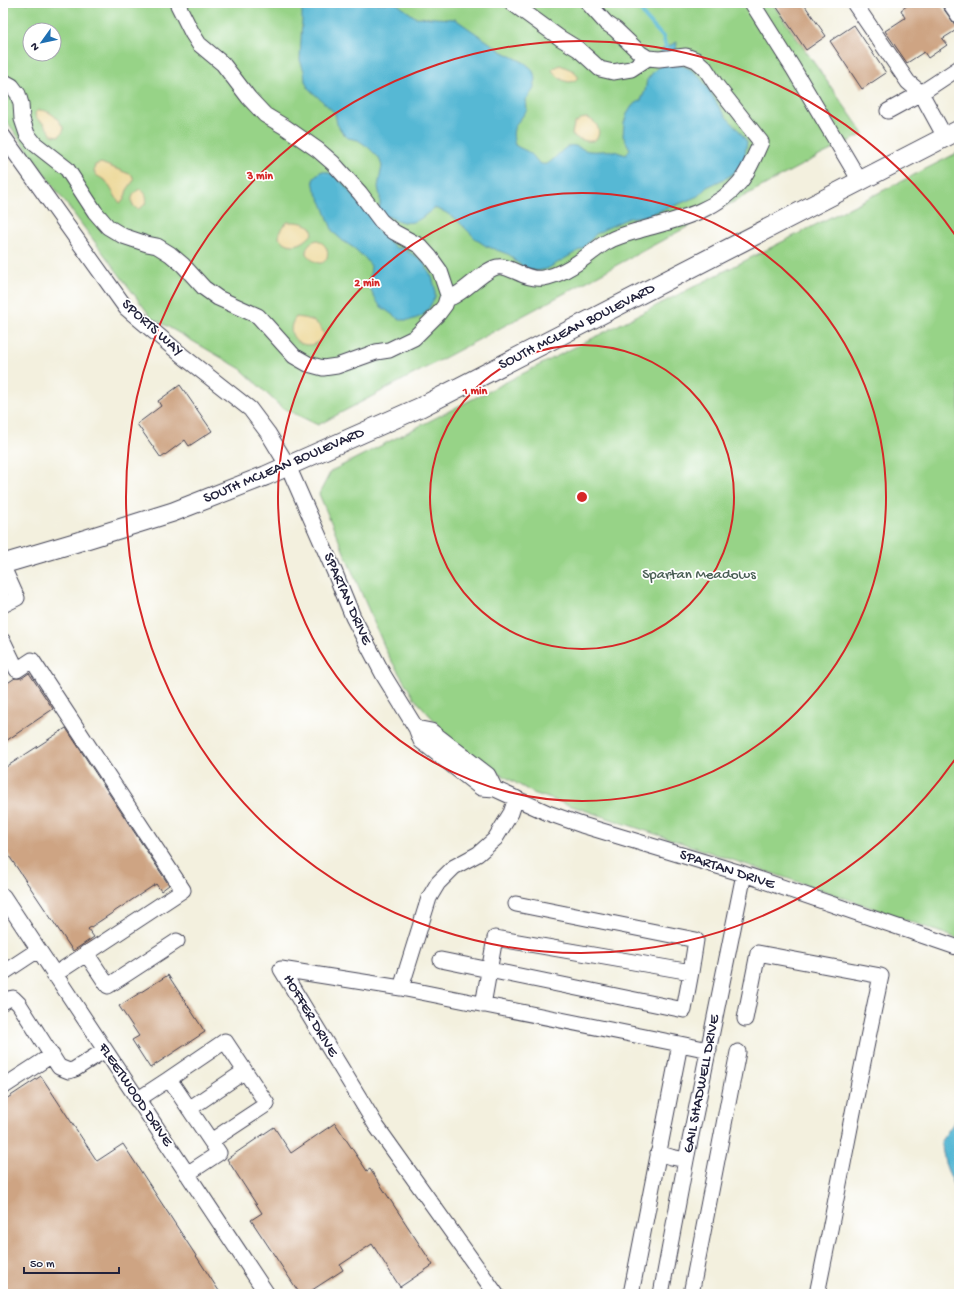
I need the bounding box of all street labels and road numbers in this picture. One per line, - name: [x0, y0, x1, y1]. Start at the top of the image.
- street label: SOUTH MCLEAN BOULEVARD: [496, 280, 658, 374]
- street label: SPORTS WAY: [117, 296, 187, 360]
- street label: SOUTH MCLEAN BOULEVARD: [201, 424, 367, 508]
- street label: SPARTAN DRIVE: [319, 550, 376, 648]
- street label: SPARTAN DRIVE: [677, 846, 777, 894]
- street label: HOFFER DRIVE: [278, 972, 342, 1061]
- street label: GAIL SHADWELL DRIVE: [680, 1013, 724, 1155]
- street label: FLEETWOOD DRIVE: [93, 1039, 177, 1151]

